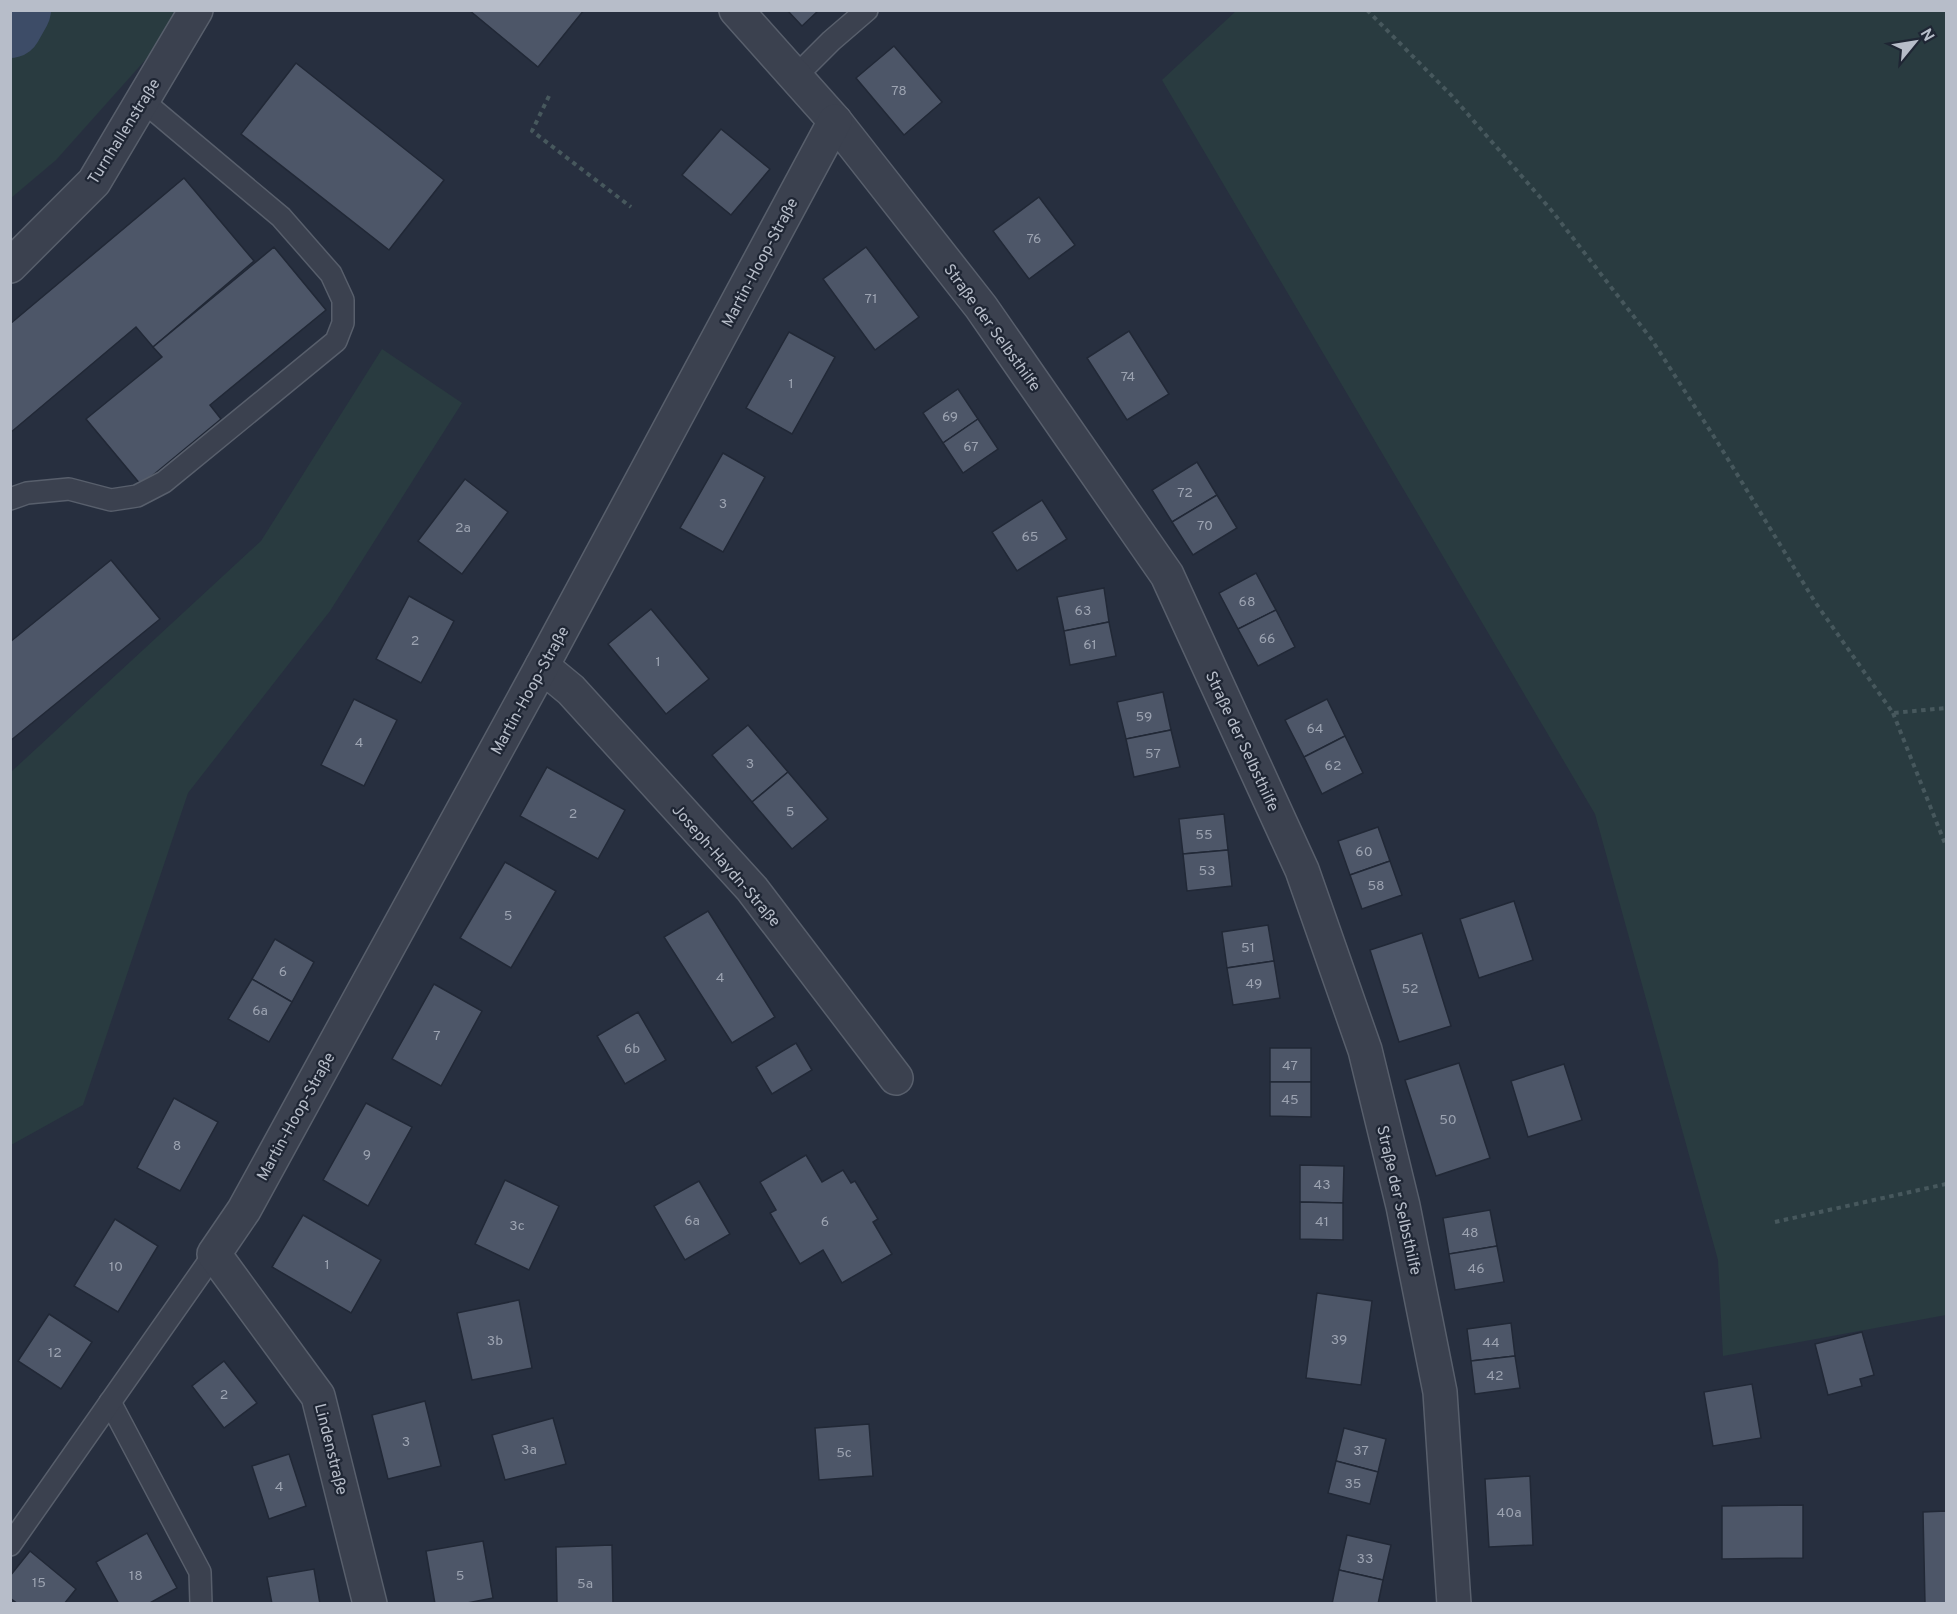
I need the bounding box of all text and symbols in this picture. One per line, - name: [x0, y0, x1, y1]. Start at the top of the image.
- north arrow: [1885, 12, 1945, 72]
- text: N: [1915, 26, 1938, 45]
- street label: Turnhallenstraße: [84, 75, 165, 189]
- house number: 78: [891, 83, 907, 100]
- street label: Martin-Hoop-Straße: [718, 195, 803, 331]
- house number: 76: [1027, 231, 1041, 248]
- street label: Straße der Selbsthilfe: [938, 260, 1044, 396]
- house number: 71: [865, 291, 877, 308]
- house number: 74: [1121, 369, 1135, 386]
- house number: 1: [788, 376, 794, 393]
- house number: 69: [942, 409, 958, 426]
- house number: 67: [963, 439, 979, 456]
- house number: 72: [1177, 485, 1193, 502]
- house number: 3: [719, 496, 727, 513]
- house number: 70: [1197, 518, 1213, 535]
- house number: 2a: [455, 520, 471, 537]
- house number: 65: [1021, 529, 1039, 546]
- house number: 68: [1239, 594, 1255, 611]
- house number: 63: [1075, 603, 1091, 620]
- street label: Martin-Hoop-Straße: [487, 623, 574, 759]
- house number: 66: [1259, 631, 1275, 648]
- house number: 2: [411, 633, 419, 650]
- house number: 61: [1083, 637, 1097, 654]
- house number: 1: [655, 654, 661, 671]
- street label: Straße der Selbsthilfe: [1200, 668, 1283, 815]
- house number: 59: [1136, 709, 1152, 726]
- house number: 64: [1306, 721, 1324, 738]
- house number: 4: [355, 735, 363, 752]
- house number: 57: [1145, 746, 1161, 763]
- house number: 3: [746, 756, 754, 773]
- house number: 62: [1325, 758, 1341, 775]
- street label: Joseph-Haydn-Straße: [667, 801, 784, 932]
- house number: 5: [786, 804, 794, 821]
- house number: 2: [569, 806, 577, 823]
- house number: 55: [1195, 827, 1213, 844]
- house number: 60: [1355, 844, 1373, 861]
- house number: 53: [1198, 863, 1216, 880]
- house number: 58: [1367, 878, 1385, 895]
- house number: 5: [504, 908, 512, 925]
- house number: 51: [1241, 940, 1255, 957]
- house number: 6: [279, 964, 287, 981]
- house number: 4: [716, 970, 724, 987]
- house number: 49: [1246, 976, 1262, 993]
- house number: 52: [1401, 981, 1419, 998]
- house number: 6a: [252, 1003, 268, 1020]
- house number: 7: [433, 1028, 441, 1045]
- house number: 6b: [624, 1041, 640, 1058]
- street label: Martin-Hoop-Straße: [253, 1049, 340, 1185]
- house number: 47: [1282, 1058, 1298, 1075]
- house number: 45: [1281, 1092, 1299, 1109]
- house number: 50: [1439, 1112, 1457, 1129]
- street label: Straße der Selbsthilfe: [1371, 1124, 1425, 1277]
- house number: 8: [173, 1138, 181, 1155]
- house number: 9: [363, 1147, 371, 1164]
- house number: 43: [1313, 1177, 1331, 1194]
- house number: 6a: [684, 1213, 700, 1230]
- house number: 6: [821, 1214, 829, 1231]
- house number: 41: [1315, 1214, 1329, 1231]
- house number: 3c: [509, 1218, 525, 1235]
- house number: 48: [1461, 1225, 1479, 1242]
- house number: 1: [324, 1257, 330, 1274]
- house number: 10: [109, 1259, 123, 1276]
- house number: 46: [1467, 1261, 1485, 1278]
- house number: 39: [1331, 1332, 1347, 1349]
- house number: 3b: [487, 1333, 503, 1350]
- house number: 44: [1482, 1335, 1500, 1352]
- house number: 12: [48, 1345, 62, 1362]
- house number: 42: [1486, 1368, 1504, 1385]
- house number: 2: [220, 1387, 228, 1404]
- street label: Lindenstraße: [309, 1402, 351, 1497]
- house number: 3: [402, 1434, 410, 1451]
- house number: 3a: [521, 1442, 537, 1459]
- house number: 37: [1353, 1443, 1369, 1460]
- house number: 5c: [836, 1445, 852, 1462]
- house number: 35: [1344, 1476, 1362, 1493]
- house number: 4: [275, 1479, 283, 1496]
- house number: 40a: [1496, 1505, 1522, 1522]
- house number: 33: [1357, 1551, 1373, 1568]
- house number: 18: [129, 1568, 143, 1585]
- house number: 5: [456, 1568, 464, 1585]
- house number: 15: [32, 1575, 46, 1592]
- house number: 5a: [577, 1576, 593, 1593]

